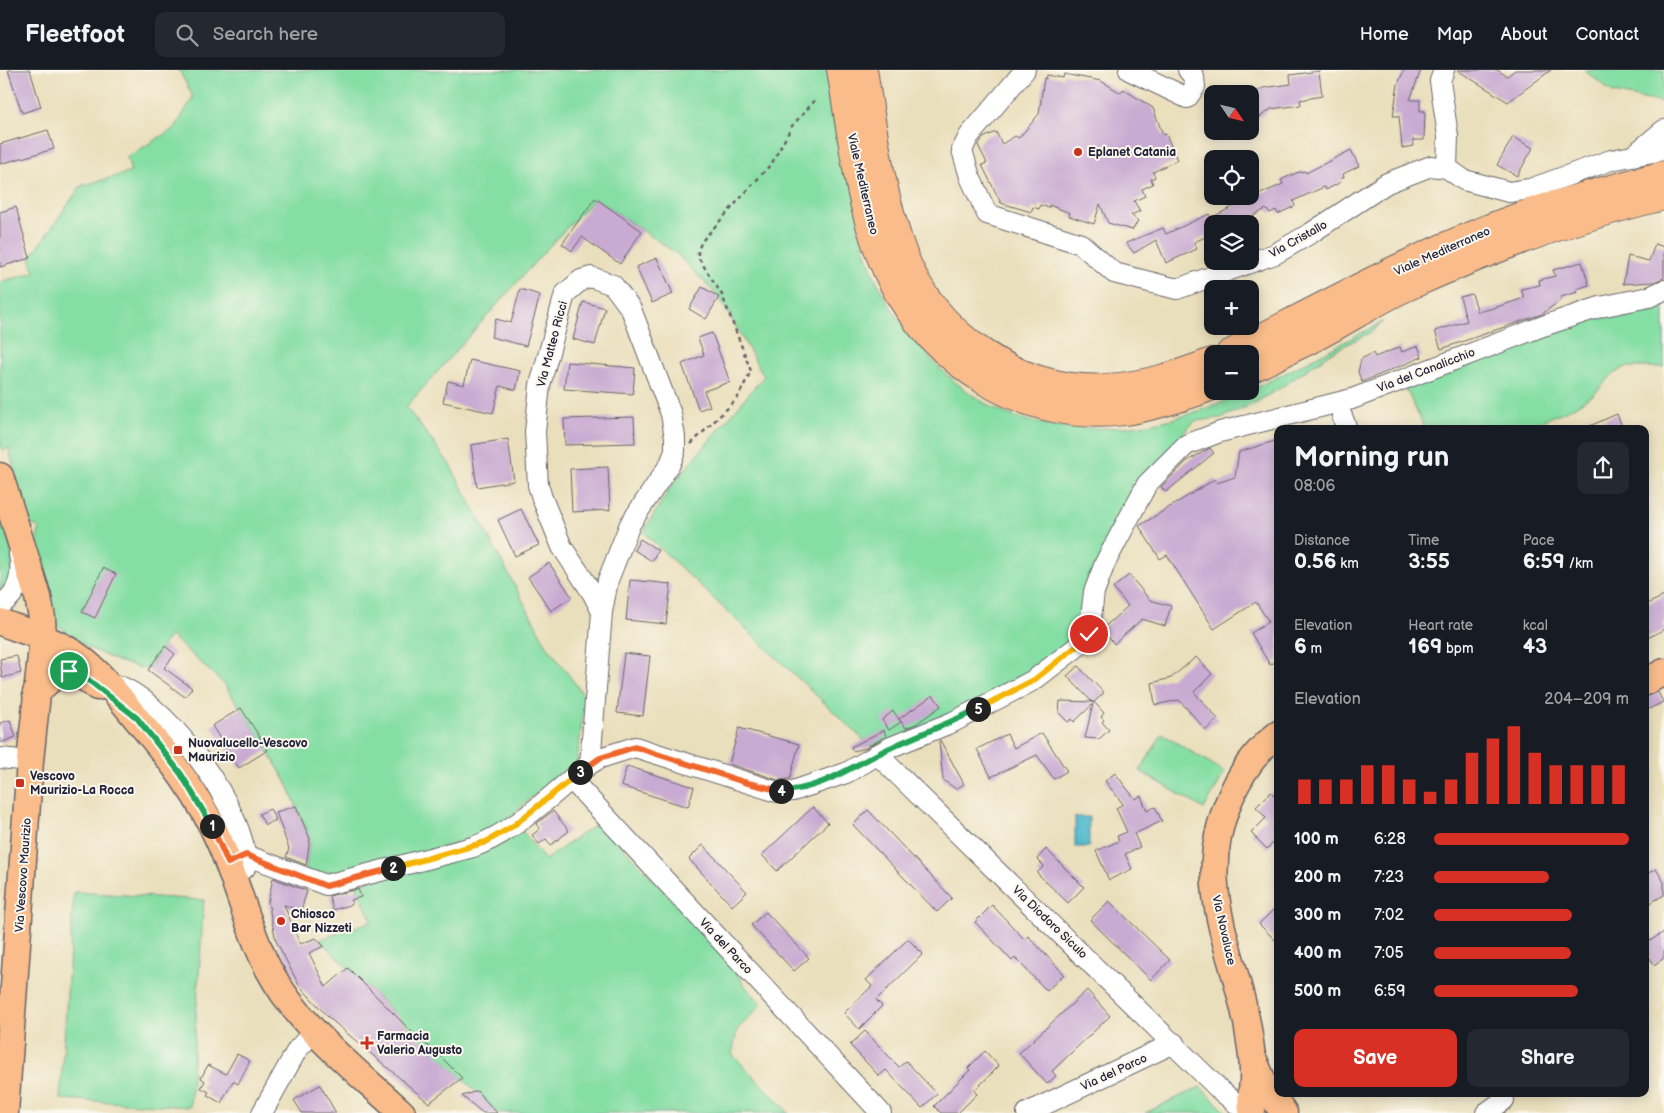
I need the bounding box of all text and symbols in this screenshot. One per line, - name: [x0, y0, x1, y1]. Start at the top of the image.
- search box: [155, 12, 505, 57]
- text: Fleetfoot: [25, 20, 125, 49]
- icon: search: [173, 21, 201, 49]
- text: Search here: [213, 23, 318, 46]
- text: Home: [1360, 24, 1409, 45]
- text: Map: [1437, 24, 1473, 45]
- text: About: [1501, 24, 1548, 45]
- text: Contact: [1576, 24, 1639, 45]
- north arrow: [1204, 85, 1259, 140]
- map controls: [1204, 85, 1259, 400]
- street label: Viale Mediterraneo: [844, 132, 881, 236]
- place label: Eplanet Catania: [1088, 145, 1176, 160]
- marker: Eplanet Catania: [1072, 146, 1084, 158]
- button: locate: [1204, 150, 1259, 205]
- button: layers: [1204, 215, 1259, 270]
- street label: Via Cristallo: [1267, 217, 1330, 262]
- street label: Viale Mediterraneo: [1392, 223, 1493, 279]
- button: +: [1204, 280, 1259, 335]
- street label: Via Matteo Ricci: [534, 299, 571, 389]
- button: −: [1204, 345, 1259, 400]
- street label: Via del Canalicchio: [1375, 345, 1477, 396]
- text: Morning run: [1294, 441, 1449, 474]
- button: share: [1577, 442, 1629, 494]
- text: 08:06: [1294, 477, 1335, 496]
- text: Distance: [1294, 532, 1350, 549]
- text: Time: [1408, 532, 1439, 549]
- text: Pace: [1523, 532, 1555, 549]
- text: 0.56: [1294, 549, 1337, 574]
- text: 3:55: [1408, 549, 1450, 574]
- text: 6:59: [1523, 549, 1565, 574]
- text: km: [1337, 555, 1359, 572]
- text: /km: [1565, 555, 1593, 572]
- pin: [1068, 613, 1110, 655]
- text: Elevation: [1294, 617, 1352, 634]
- text: Heart rate: [1408, 617, 1473, 634]
- text: kcal: [1523, 617, 1548, 634]
- icon: check: [1075, 620, 1103, 648]
- text: 6: [1294, 634, 1307, 659]
- text: 169: [1408, 634, 1442, 659]
- text: 43: [1523, 634, 1547, 659]
- text: m: [1307, 640, 1322, 657]
- text: bpm: [1442, 640, 1474, 657]
- pin: [48, 650, 90, 692]
- icon: arrive: [55, 657, 83, 685]
- text: Elevation: [1294, 690, 1361, 709]
- text: 204–209 m: [1544, 690, 1629, 709]
- pin: 5: [966, 696, 990, 722]
- text: 5: [974, 701, 983, 718]
- place label: Nuovalucello-Vescovo Maurizio: [188, 736, 308, 765]
- marker: Nuovalucello-Vescovo Maurizio: [172, 744, 184, 756]
- pin: 3: [568, 760, 592, 784]
- text: 3: [576, 764, 585, 781]
- place label: Vescovo Maurizio-La Rocca: [30, 769, 134, 798]
- marker: Vescovo Maurizio-La Rocca: [14, 777, 26, 789]
- pin: 4: [768, 778, 794, 804]
- text: 4: [777, 783, 786, 800]
- pin: 1: [200, 814, 224, 838]
- street label: Via Vescovo Maurizio: [12, 817, 35, 933]
- text: 1: [210, 818, 215, 835]
- text: 100 m: [1294, 830, 1339, 849]
- text: 6:28: [1374, 830, 1406, 849]
- pin: 2: [380, 856, 406, 880]
- text: 2: [389, 860, 398, 877]
- text: 200 m: [1294, 868, 1341, 887]
- text: 7:23: [1374, 868, 1404, 887]
- street label: Via Diodoro Siculo: [1009, 883, 1091, 962]
- street label: Via Novaluce: [1208, 894, 1239, 967]
- text: 300 m: [1294, 906, 1341, 925]
- text: 7:02: [1374, 906, 1404, 925]
- place label: Chiosco Bar Nizzeti: [291, 907, 352, 936]
- marker: Chiosco Bar Nizzeti: [275, 915, 287, 927]
- street label: Via del Parco: [696, 915, 756, 978]
- text: 400 m: [1294, 944, 1341, 963]
- text: 7:05: [1374, 944, 1404, 963]
- text: 500 m: [1294, 982, 1341, 1001]
- text: 6:59: [1374, 982, 1405, 1001]
- place label: Farmacia Valerio Augusto: [377, 1029, 462, 1058]
- button: Save: [1294, 1029, 1457, 1087]
- button: Share: [1467, 1029, 1629, 1087]
- marker: Farmacia Valerio Augusto: [361, 1037, 373, 1049]
- street label: Via del Parco: [1079, 1051, 1150, 1094]

